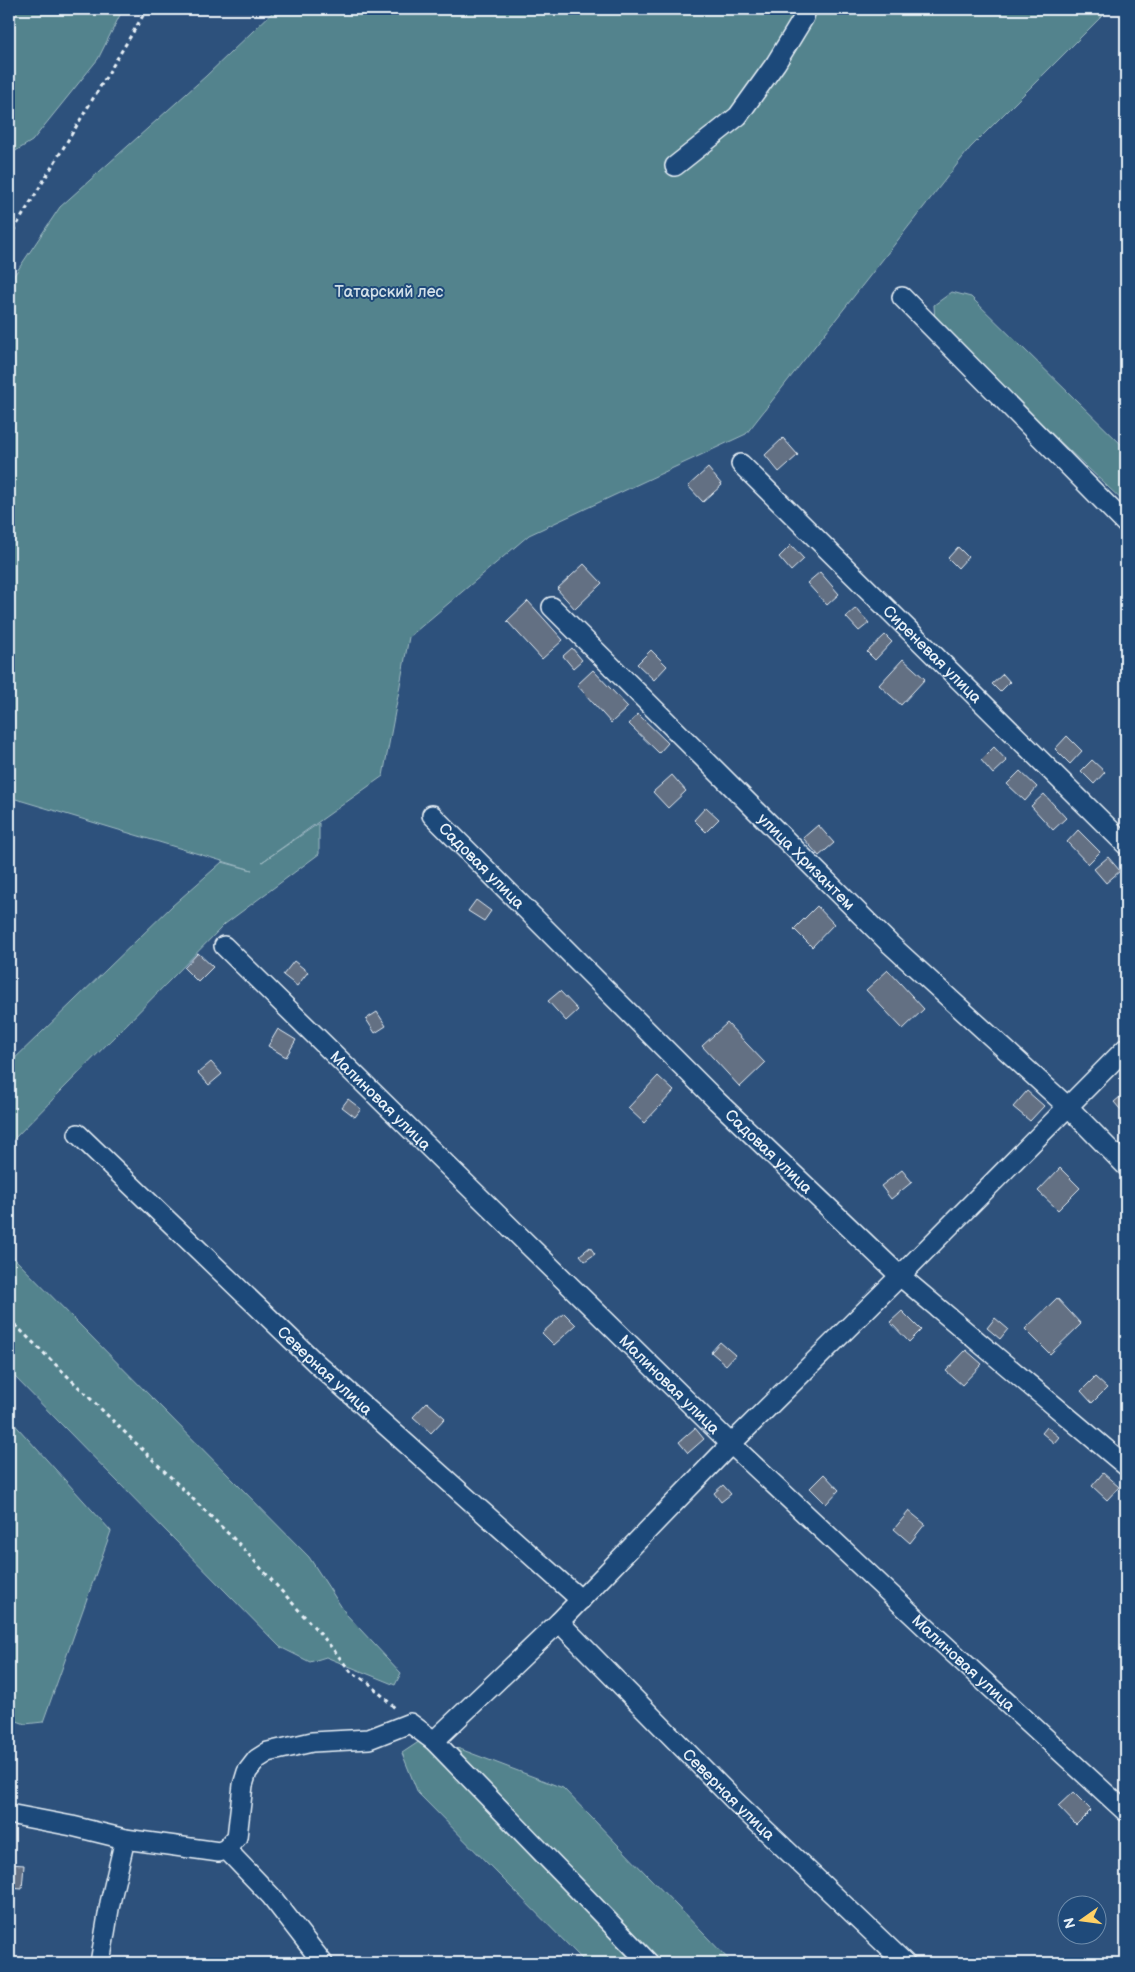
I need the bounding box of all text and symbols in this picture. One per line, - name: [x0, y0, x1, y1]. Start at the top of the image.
- park label: Татарский лес: [335, 283, 444, 302]
- street label: Сиреневая улица: [879, 602, 986, 708]
- street label: улица Хризантем: [753, 810, 858, 915]
- street label: Садовая улица: [434, 819, 528, 914]
- street label: Малиновая улица: [326, 1048, 435, 1155]
- street label: Садовая улица: [720, 1106, 816, 1199]
- street label: Северная улица: [273, 1323, 376, 1420]
- street label: Малиновая улица: [614, 1331, 724, 1439]
- street label: Малиновая улица: [907, 1611, 1019, 1716]
- street label: Северная улица: [678, 1745, 779, 1845]
- north arrow: [1058, 1894, 1108, 1944]
- text: N: [1060, 1916, 1079, 1930]

